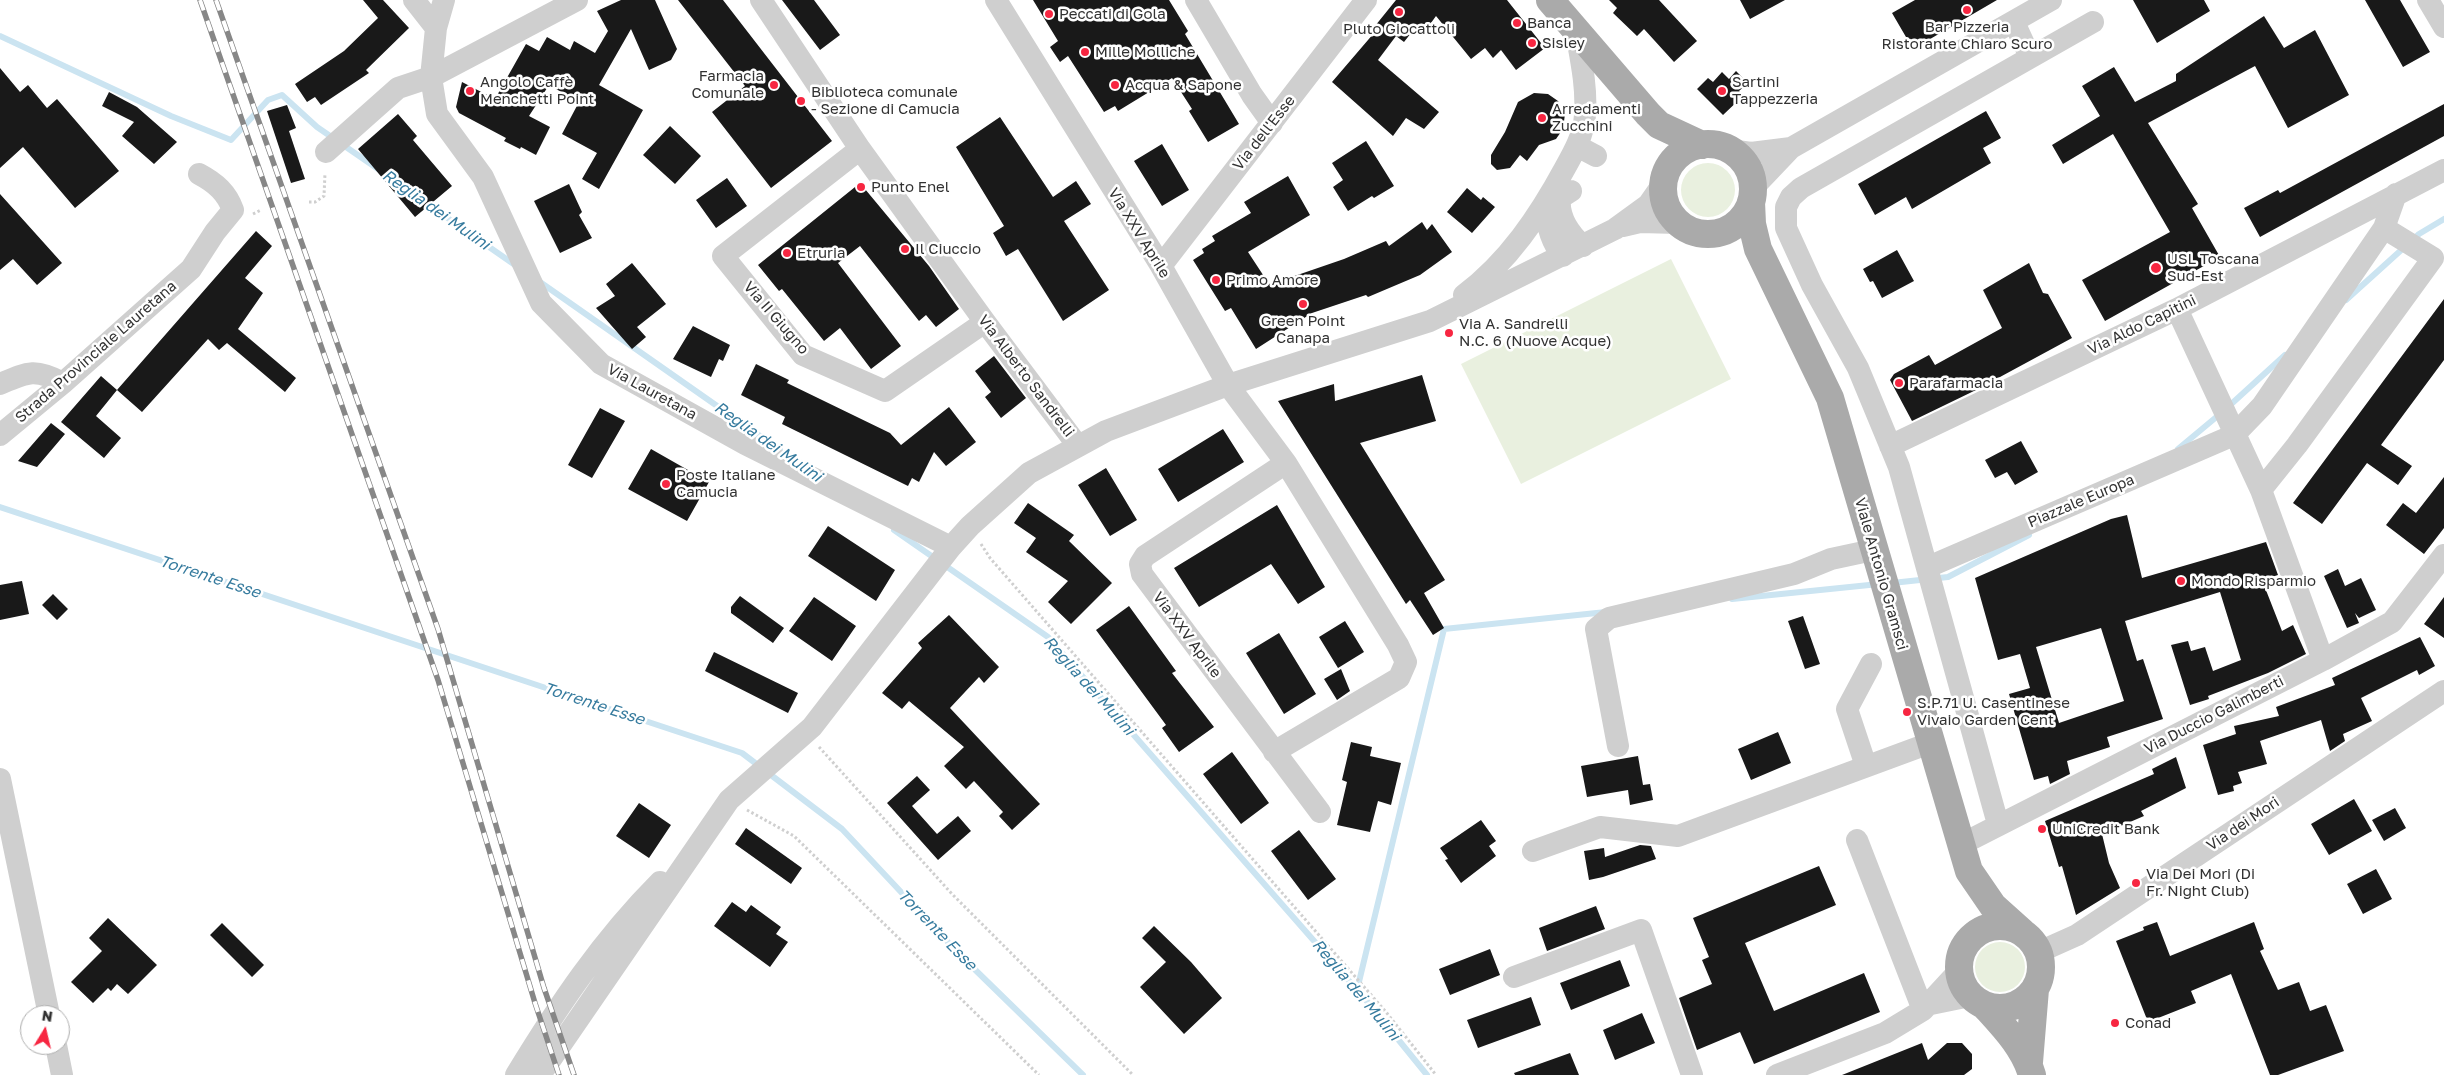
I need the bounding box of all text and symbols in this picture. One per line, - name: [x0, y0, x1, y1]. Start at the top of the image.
- marker: Bar Pizzeria Ristorante Chiaro Scuro: [1961, 4, 1973, 16]
- place label: Peccati di Gola: [1059, 5, 1166, 23]
- marker: Pluto Giocattoli: [1393, 6, 1405, 18]
- marker: Peccati di Gola: [1043, 8, 1055, 20]
- place label: Banca: [1527, 14, 1571, 32]
- marker: Banca: [1511, 17, 1523, 29]
- place label: Bar Pizzeria Ristorante Chiaro Scuro: [1882, 18, 2052, 53]
- place label: Pluto Giocattoli: [1343, 20, 1455, 38]
- place label: Sisley: [1542, 34, 1585, 52]
- marker: Sisley: [1526, 37, 1538, 49]
- place label: Mille Molliche: [1095, 43, 1195, 61]
- marker: Mille Molliche: [1079, 46, 1091, 58]
- place label: Farmacia Comunale: [691, 67, 764, 102]
- place label: Angolo Caffè Menchetti Point: [480, 73, 594, 108]
- place label: Sartini Tappezzeria: [1732, 73, 1818, 108]
- place label: Acqua & Sapone: [1125, 76, 1242, 94]
- marker: Farmacia Comunale: [768, 79, 780, 91]
- marker: Acqua & Sapone: [1109, 79, 1121, 91]
- place label: Biblioteca comunale - Sezione di Camucia: [811, 83, 960, 118]
- marker: Angolo Caffè Menchetti Point: [464, 85, 476, 97]
- marker: Sartini Tappezzeria: [1716, 85, 1728, 97]
- street label: Via dell'Esse: [1229, 92, 1299, 174]
- marker: Biblioteca comunale - Sezione di Camucia: [795, 95, 807, 107]
- place label: Arredamenti Zucchini: [1552, 100, 1641, 135]
- marker: Arredamenti Zucchini: [1536, 112, 1548, 124]
- water label: Reglia dei Mulini: [379, 166, 493, 254]
- place label: Punto Enel: [871, 178, 950, 196]
- marker: Punto Enel: [855, 181, 867, 193]
- street label: Via XXV Aprile: [1104, 185, 1174, 281]
- place label: Il Ciuccio: [915, 240, 981, 258]
- marker: Il Ciuccio: [899, 243, 911, 255]
- place label: Etruria: [797, 244, 845, 262]
- marker: Etruria: [781, 247, 793, 259]
- place label: USL Toscana Sud-Est: [2167, 250, 2259, 285]
- marker: USL Toscana Sud-Est: [2149, 261, 2163, 275]
- place label: Primo Amore: [1226, 271, 1318, 289]
- marker: Primo Amore: [1210, 274, 1222, 286]
- street label: Strada Provinciale Lauretana: [12, 277, 180, 427]
- street label: Via II Giugno: [739, 278, 813, 358]
- street label: Via Aldo Capitini: [2085, 291, 2199, 359]
- marker: Green Point Canapa: [1297, 298, 1309, 310]
- street label: Via Alberto Sandrelli: [974, 311, 1078, 441]
- place label: Green Point Canapa: [1261, 312, 1345, 347]
- place label: Via A. Sandrelli N.C. 6 (Nuove Acque): [1459, 315, 1612, 350]
- marker: Via A. Sandrelli N.C. 6 (Nuove Acque): [1443, 327, 1455, 339]
- street label: Via Lauretana: [604, 360, 700, 424]
- place label: Parafarmacia: [1909, 374, 2003, 392]
- marker: Parafarmacia: [1893, 377, 1905, 389]
- water label: Reglia dei Mulini: [711, 398, 825, 486]
- place label: Poste Italiane Camucia: [676, 466, 775, 501]
- street label: Piazzale Europa: [2025, 470, 2137, 532]
- marker: Poste Italiane Camucia: [660, 478, 672, 490]
- street label: Viale Antonio Gramsci: [1851, 496, 1911, 652]
- water label: Torrente Esse: [157, 552, 263, 602]
- place label: Mondo Risparmio: [2191, 572, 2316, 590]
- marker: Mondo Risparmio: [2175, 575, 2187, 587]
- street label: Via XXV Aprile: [1149, 589, 1225, 681]
- water label: Reglia dei Mulini: [1039, 633, 1139, 739]
- street label: Via Duccio Galimberti: [2141, 672, 2287, 758]
- water label: Torrente Esse: [541, 679, 647, 729]
- place label: S.P.71 U. Casentinese Vivaio Garden Cent: [1917, 694, 2070, 729]
- marker: S.P.71 U. Casentinese Vivaio Garden Cent: [1901, 706, 1913, 718]
- street label: Via dei Mori: [2203, 793, 2283, 855]
- place label: UniCredit Bank: [2052, 820, 2160, 838]
- marker: UniCredit Bank: [2036, 823, 2048, 835]
- place label: Via Dei Mori (Di Fr. Night Club): [2146, 865, 2255, 900]
- marker: Via Dei Mori (Di Fr. Night Club): [2130, 877, 2142, 889]
- water label: Torrente Esse: [894, 886, 980, 974]
- water label: Reglia dei Mulini: [1308, 935, 1404, 1045]
- north arrow: [20, 1005, 70, 1055]
- text: N: [41, 1006, 54, 1025]
- place label: Conad: [2125, 1014, 2171, 1032]
- marker: Conad: [2109, 1017, 2121, 1029]

